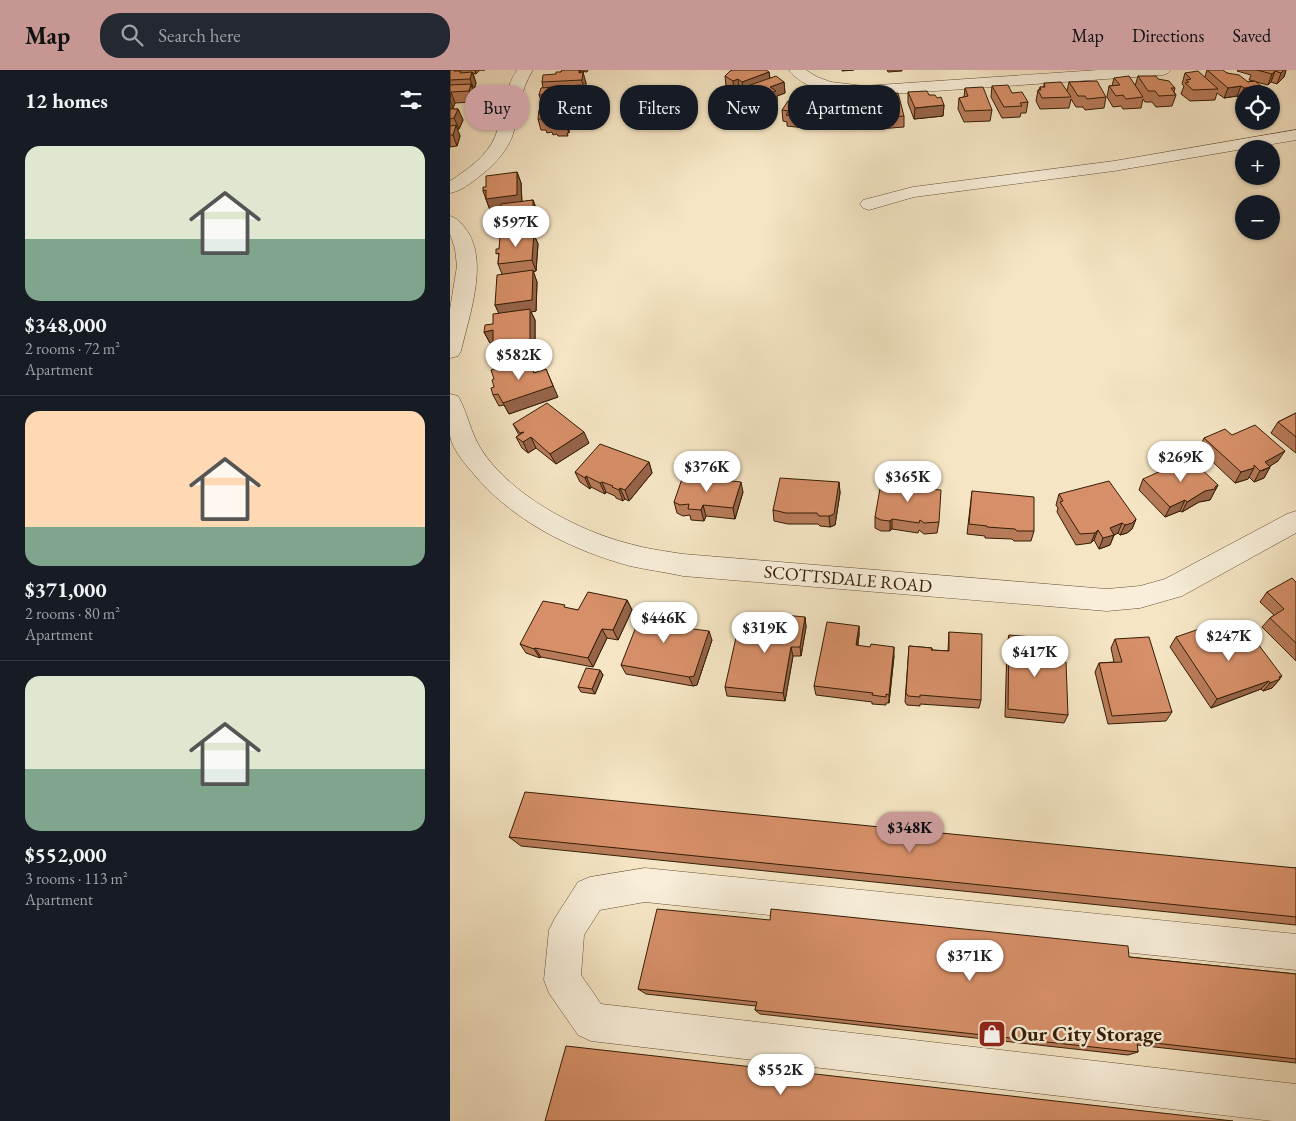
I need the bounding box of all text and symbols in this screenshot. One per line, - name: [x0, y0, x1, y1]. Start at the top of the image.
- search box: [100, 13, 450, 58]
- text: Map: [25, 20, 70, 51]
- icon: search: [118, 21, 146, 49]
- text: Search here: [158, 23, 241, 48]
- text: Map: [1072, 24, 1104, 47]
- text: Directions: [1132, 24, 1204, 47]
- text: Saved: [1232, 24, 1271, 47]
- chip: Buy: [465, 85, 529, 130]
- chip: Rent: [539, 85, 610, 130]
- chip: Filters: [620, 85, 698, 130]
- chip: New: [708, 85, 778, 130]
- chip: Apartment: [788, 85, 900, 130]
- map controls: [1235, 85, 1280, 240]
- button: locate: [1235, 85, 1280, 130]
- icon: filters: [397, 86, 425, 114]
- text: 12 homes: [25, 87, 108, 114]
- button: +: [1235, 140, 1280, 185]
- icon: home: [180, 178, 270, 268]
- button: −: [1235, 195, 1280, 240]
- pin: $597K: [481, 206, 551, 248]
- text: $597K: [494, 211, 538, 232]
- text: $348,000: [25, 311, 107, 338]
- text: 2 rooms · 72 m²: [25, 338, 120, 359]
- pin: $582K: [484, 338, 554, 381]
- text: $582K: [497, 344, 541, 365]
- text: Apartment: [25, 359, 93, 380]
- pin: $269K: [1146, 440, 1216, 483]
- icon: home: [180, 444, 270, 534]
- text: $269K: [1159, 446, 1203, 467]
- pin: $376K: [672, 450, 742, 493]
- text: $376K: [685, 456, 729, 477]
- pin: $365K: [873, 460, 943, 503]
- text: $365K: [886, 466, 930, 487]
- street label: SCOTTSDALE ROAD: [763, 560, 933, 597]
- text: $371,000: [25, 576, 107, 603]
- pin: $446K: [629, 602, 699, 644]
- text: 2 rooms · 80 m²: [25, 603, 120, 624]
- text: $446K: [642, 607, 686, 628]
- pin: $319K: [730, 612, 800, 654]
- text: $319K: [743, 617, 787, 638]
- pin: $247K: [1194, 620, 1264, 662]
- text: Apartment: [25, 624, 93, 645]
- text: $247K: [1207, 625, 1251, 646]
- pin: $417K: [1000, 636, 1070, 678]
- text: $417K: [1013, 641, 1057, 662]
- icon: home: [180, 709, 270, 799]
- pin: $348K: [875, 812, 945, 854]
- text: $348K: [888, 817, 932, 838]
- text: $552,000: [25, 841, 107, 868]
- text: 3 rooms · 113 m²: [25, 868, 128, 889]
- text: Apartment: [25, 889, 93, 910]
- pin: $371K: [935, 940, 1005, 982]
- text: $371K: [948, 945, 992, 966]
- shop icon: Our City Storage: [977, 1019, 1007, 1049]
- place label: Our City Storage: [1011, 1020, 1162, 1047]
- pin: $552K: [746, 1054, 816, 1096]
- text: $552K: [759, 1059, 803, 1080]

